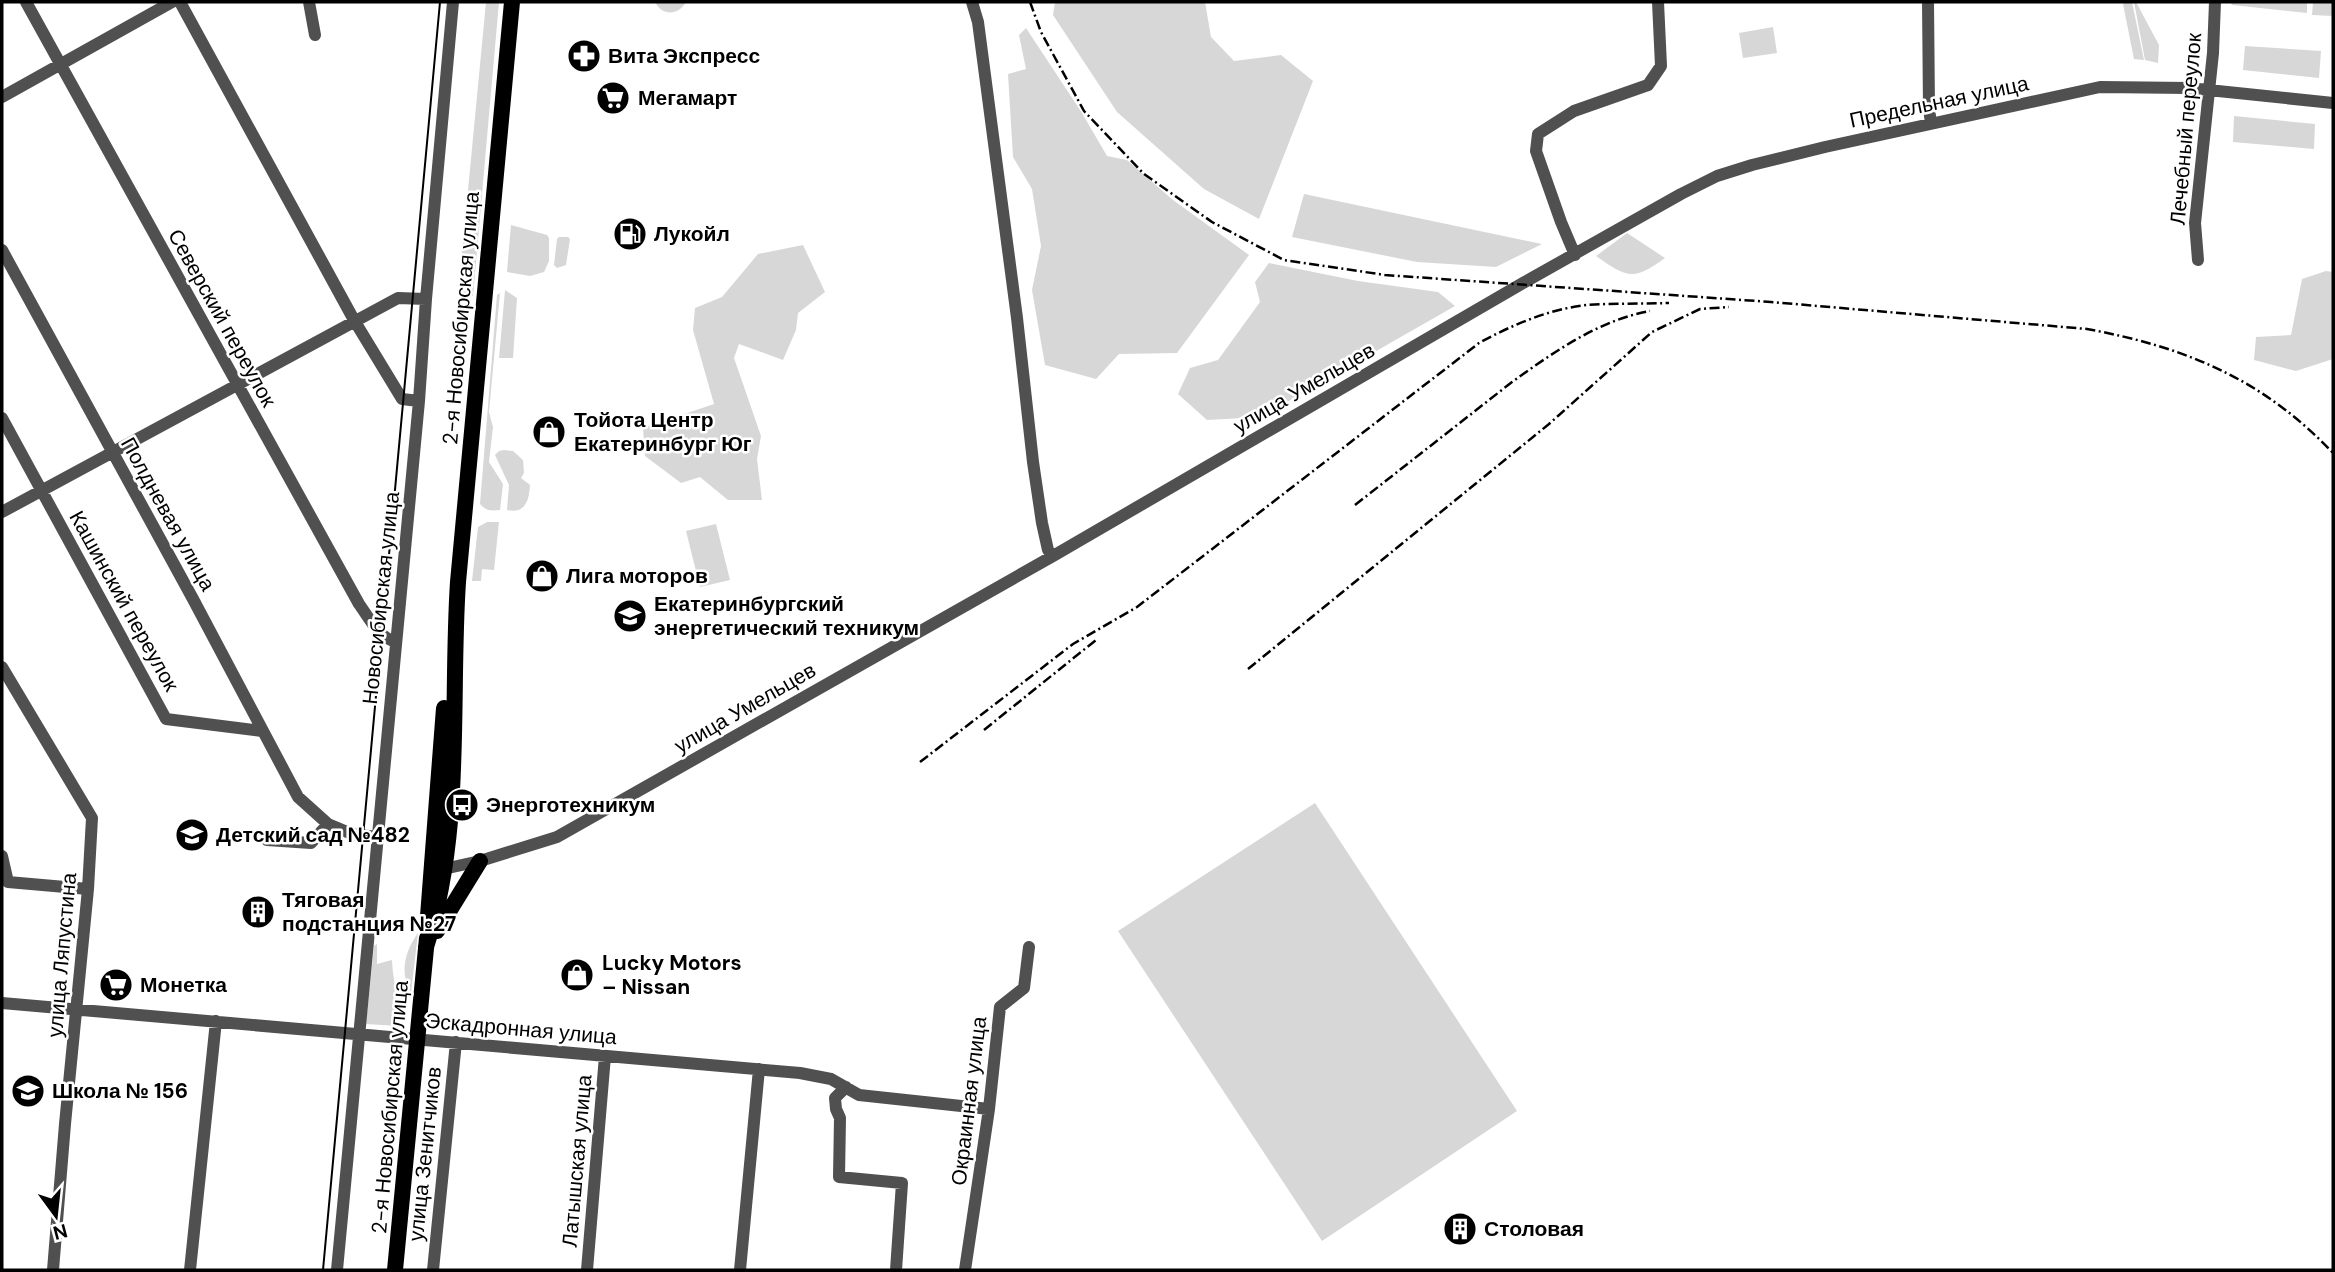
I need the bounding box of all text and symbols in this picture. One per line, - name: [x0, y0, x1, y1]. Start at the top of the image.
- street label: Лечебный переулок: [2164, 31, 2208, 226]
- pharmacy icon: Вита Экспресс: [565, 37, 603, 75]
- place label: Вита Экспресс: [608, 42, 760, 70]
- street label: Предельная улица: [1847, 69, 2031, 135]
- supermarket icon: Мегамарт: [594, 79, 632, 117]
- place label: Мегамарт: [638, 84, 737, 112]
- street label: 2-я Новосибирская улица: [436, 190, 486, 446]
- fuel station icon: Лукойл: [611, 215, 649, 253]
- place label: Лукойл: [654, 220, 730, 248]
- street label: Северский переулок: [161, 224, 283, 413]
- street label: улица Умельцев: [1228, 336, 1380, 440]
- place label: Тойота Центр Екатеринбург Юг: [574, 406, 752, 458]
- shop icon: Тойота Центр Екатеринбург Юг: [530, 413, 568, 451]
- street label: Полдневая улица: [114, 432, 222, 596]
- street label: Новосибирская улица: [356, 490, 406, 706]
- street label: Кашинский переулок: [63, 506, 186, 697]
- shop icon: Лига моторов: [523, 557, 561, 595]
- place label: Лига моторов: [566, 562, 708, 590]
- place label: Екатеринбургский энергетический техникум: [654, 590, 919, 642]
- school or university icon: Екатеринбургский энергетический техникум: [611, 597, 649, 635]
- street label: улица Умельцев: [669, 656, 821, 760]
- bus stop icon: Энерготехникум: [443, 786, 481, 824]
- place label: Энерготехникум: [486, 791, 655, 819]
- school or university icon: Детский сад №482: [173, 816, 211, 854]
- place label: Детский сад №482: [216, 821, 410, 849]
- street label: улица Ляпустина: [41, 871, 83, 1039]
- place label: Тяговая подстанция №27: [282, 886, 456, 938]
- building icon: Тяговая подстанция №27: [239, 893, 277, 931]
- place label: Lucky Motors – Nissan: [602, 949, 742, 1001]
- shop icon: Lucky Motors – Nissan: [558, 956, 596, 994]
- supermarket icon: Монетка: [97, 966, 135, 1004]
- place label: Монетка: [140, 971, 227, 999]
- street label: 2-я Новосибирская улица: [365, 979, 415, 1235]
- street label: Эскадронная улица: [424, 1007, 618, 1051]
- street label: Окраинная улица: [945, 1015, 993, 1187]
- street label: улица Зенитчиков: [402, 1065, 448, 1243]
- school or university icon: Школа № 156: [9, 1072, 47, 1110]
- street label: Латышская улица: [556, 1073, 599, 1248]
- place label: Школа № 156: [52, 1077, 188, 1105]
- north arrow: [21, 1181, 91, 1251]
- building icon: Столовая: [1441, 1210, 1479, 1248]
- place label: Столовая: [1484, 1215, 1584, 1243]
- text: N: [50, 1218, 70, 1246]

